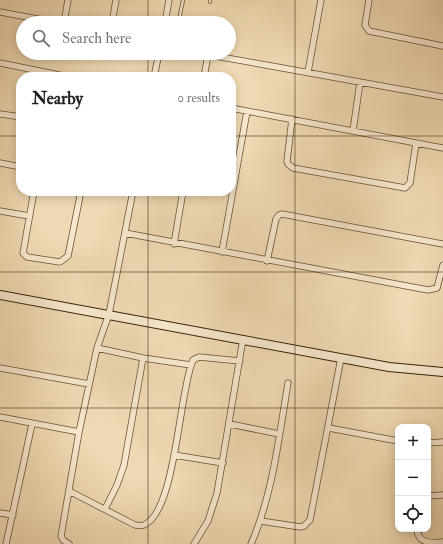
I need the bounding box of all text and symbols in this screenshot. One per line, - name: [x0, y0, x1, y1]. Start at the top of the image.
- search box: [16, 16, 236, 60]
- icon: search: [30, 27, 52, 49]
- text: Search here: [62, 29, 131, 48]
- text: Nearby: [32, 88, 83, 109]
- text: 0 results: [177, 90, 220, 106]
- map controls: [395, 424, 431, 532]
- button: +: [395, 424, 431, 460]
- button: −: [395, 460, 431, 496]
- button: locate: [395, 496, 431, 532]

